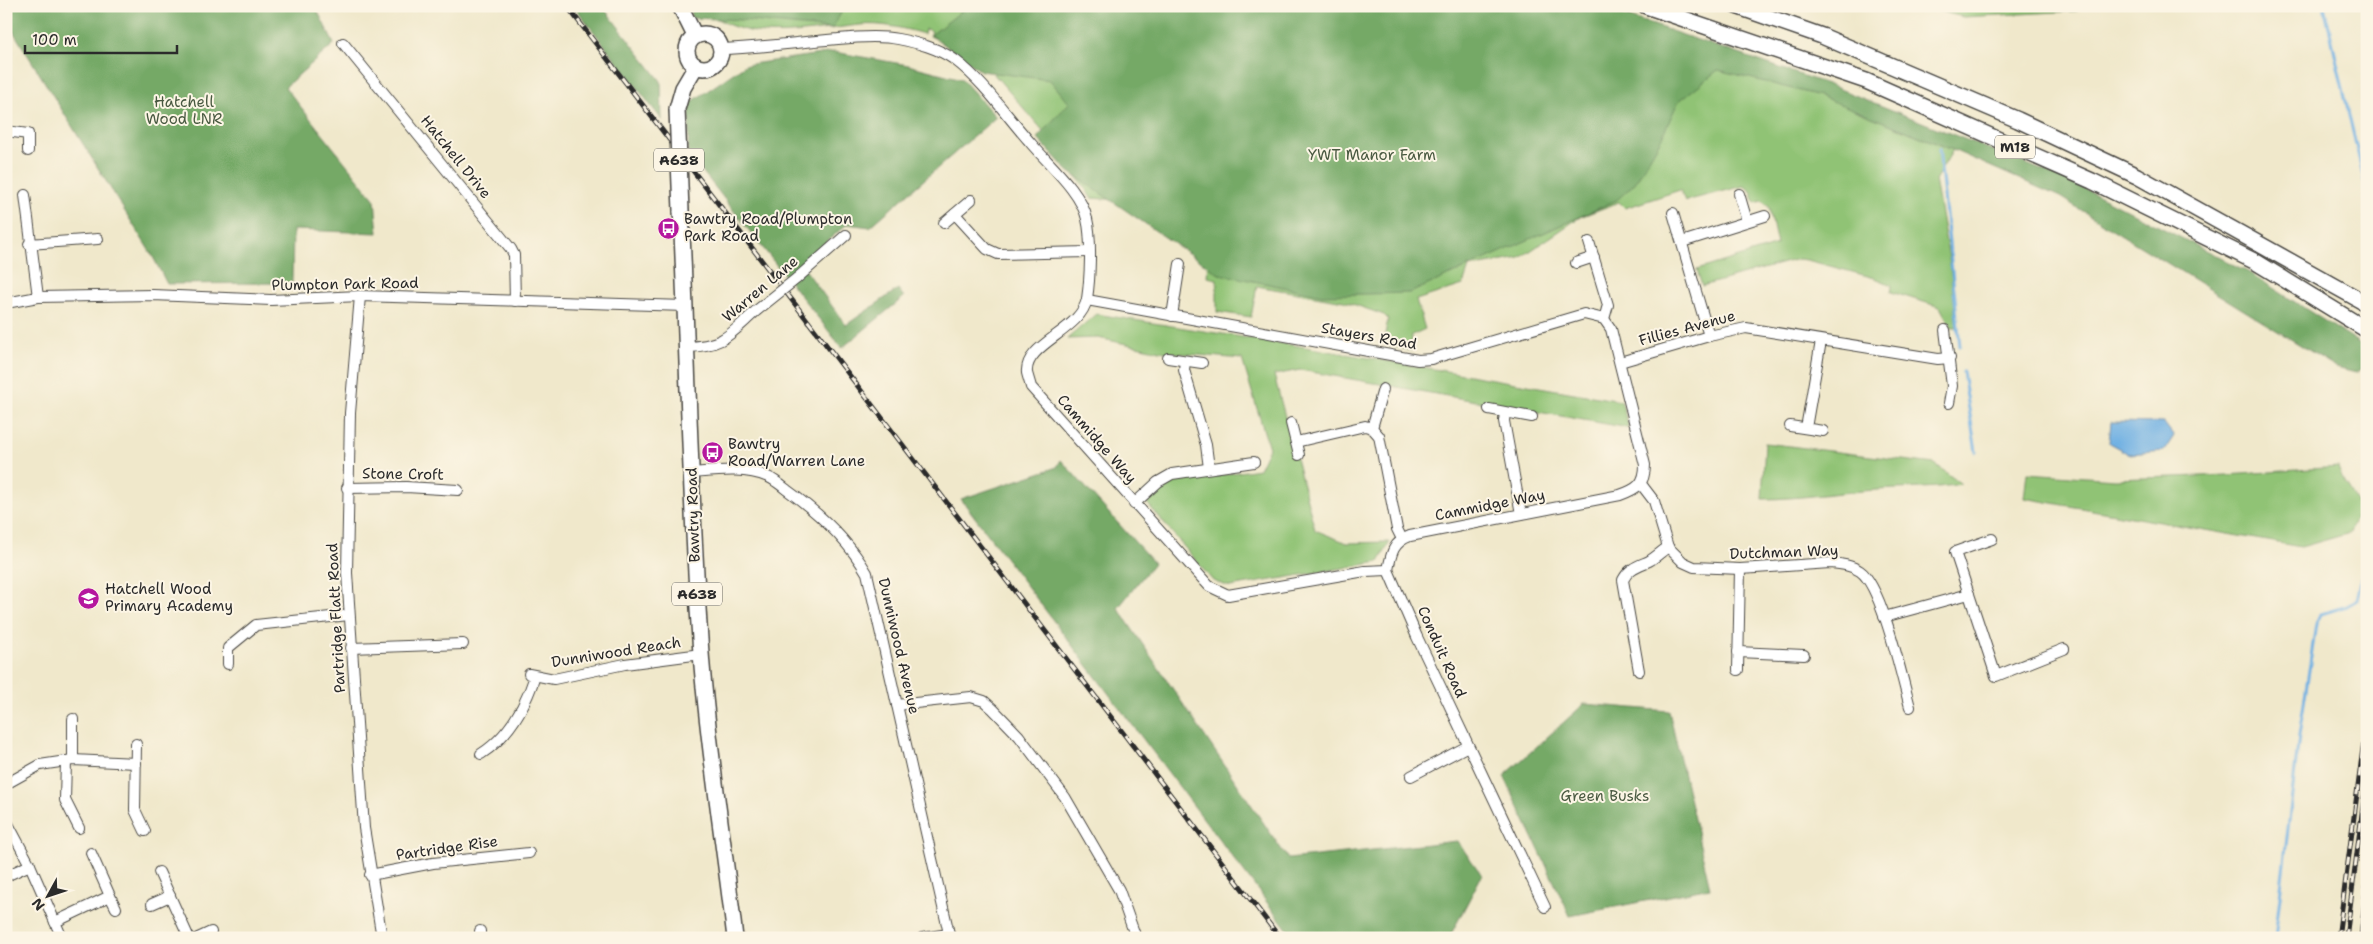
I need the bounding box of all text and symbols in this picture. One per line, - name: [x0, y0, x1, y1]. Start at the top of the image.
- scale bar: [25, 22, 178, 54]
- text: 100 m: [32, 30, 77, 50]
- park label: Hatchell Wood LNR: [146, 92, 222, 129]
- street label: Hatchell Drive: [416, 111, 496, 203]
- road number: M18: [1995, 136, 2035, 158]
- park label: YWT Manor Farm: [1308, 145, 1436, 165]
- road number: A638: [654, 148, 704, 172]
- place label: Bawtry Road/Plumpton Park Road: [684, 209, 852, 246]
- bus stop icon: Bawtry Road/Plumpton Park Road: [656, 216, 680, 240]
- street label: Warren Lane: [718, 251, 802, 327]
- street label: Plumpton Park Road: [271, 273, 419, 295]
- street label: Fillies Avenue: [1637, 306, 1737, 350]
- street label: Stayers Road: [1320, 318, 1419, 354]
- street label: Cammidge Way: [1053, 390, 1141, 488]
- place label: Bawtry Road/Warren Lane: [728, 434, 865, 471]
- bus stop icon: Bawtry Road/Warren Lane: [700, 441, 724, 465]
- street label: Stone Croft: [362, 463, 444, 485]
- street label: Bawtry Road: [681, 467, 705, 563]
- street label: Cammidge Way: [1433, 485, 1547, 525]
- street label: Dutchman Way: [1729, 540, 1839, 564]
- street label: Partridge Flatt Road: [322, 542, 350, 693]
- street label: Dunniwood Avenue: [874, 576, 924, 716]
- place label: Hatchell Wood Primary Academy: [105, 579, 233, 616]
- road number: A638: [672, 582, 722, 606]
- school or university icon: Hatchell Wood Primary Academy: [77, 586, 101, 610]
- street label: Conduit Road: [1413, 603, 1471, 701]
- street label: Dunniwood Reach: [550, 632, 682, 672]
- park label: Green Busks: [1561, 786, 1649, 806]
- street label: Partridge Rise: [395, 831, 499, 865]
- north arrow: [22, 872, 72, 922]
- text: N: [28, 894, 49, 914]

